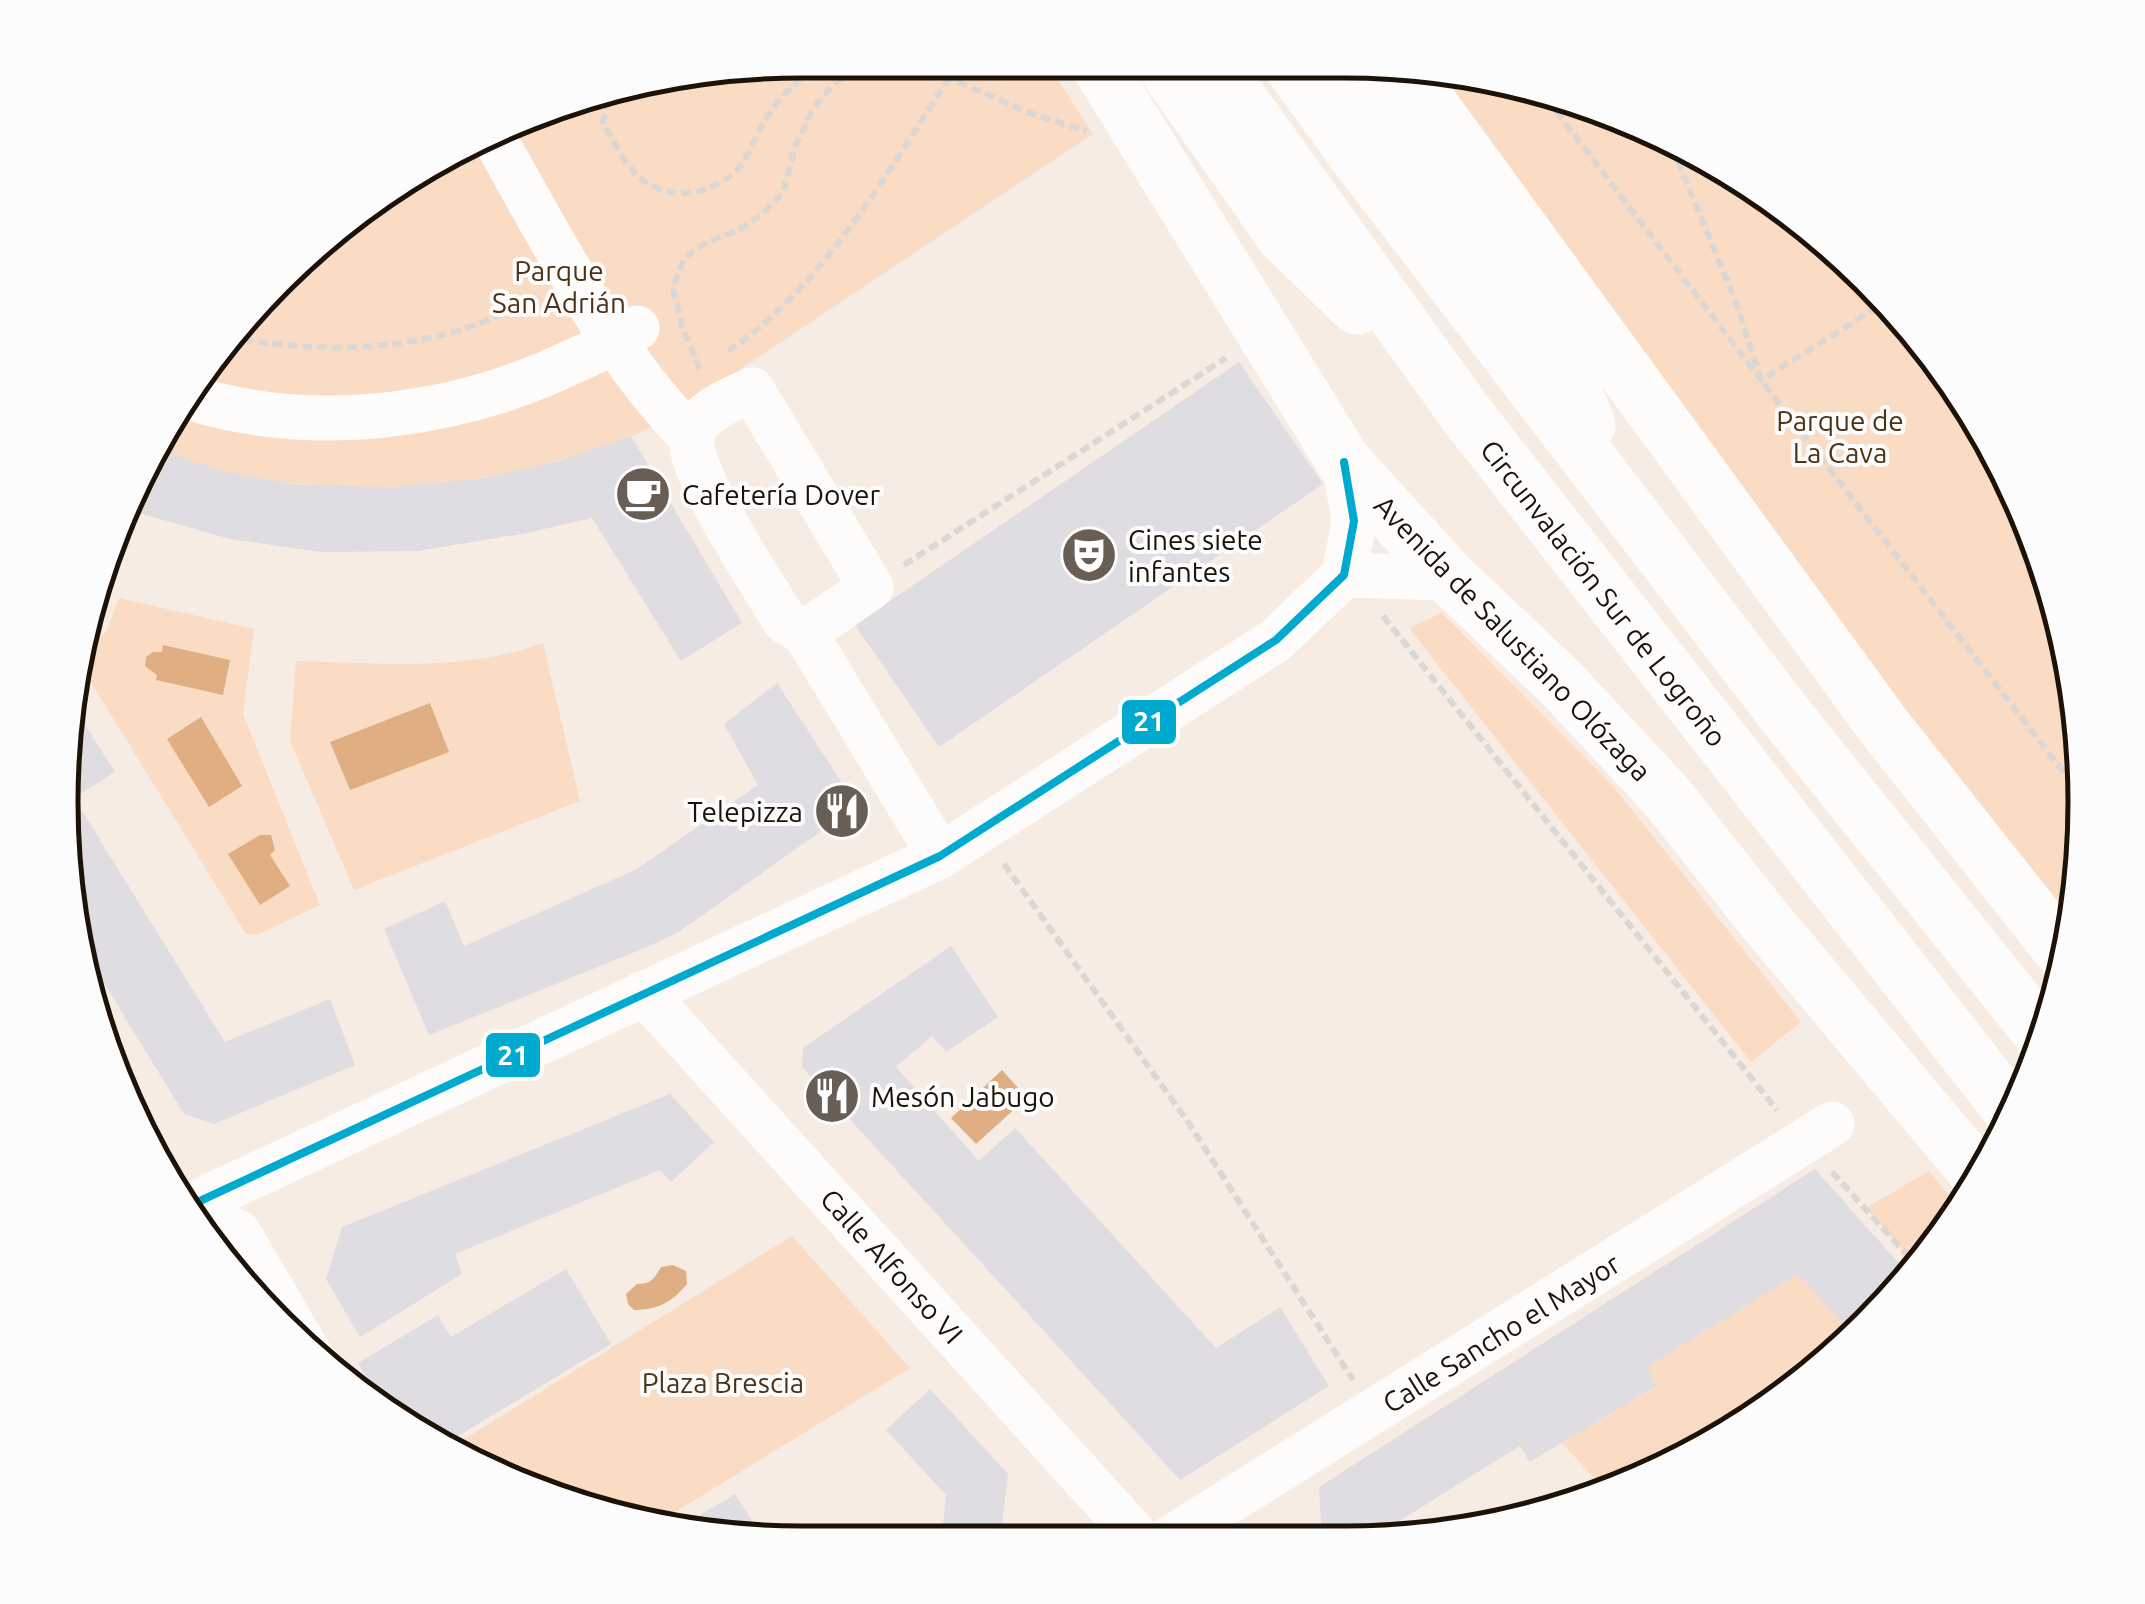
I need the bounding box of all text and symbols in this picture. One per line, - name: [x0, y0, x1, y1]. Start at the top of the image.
- park label: Parque San Adrián: [492, 255, 626, 318]
- park label: Parque de La Cava: [1776, 405, 1904, 468]
- street label: Circunvalación Sur de Logroño: [1475, 434, 1733, 752]
- cafe icon: Cafetería Dover: [613, 464, 673, 524]
- place label: Cafetería Dover: [682, 479, 880, 510]
- street label: Avenida de Salustiano Olózaga: [1369, 489, 1657, 787]
- place label: Cines siete infantes: [1128, 524, 1263, 587]
- theatre icon: Cines siete infantes: [1059, 525, 1119, 585]
- line badge: 21: [1120, 698, 1178, 746]
- text: 21: [1133, 705, 1165, 736]
- restaurant icon: Telepizza: [812, 781, 872, 841]
- place label: Telepizza: [687, 796, 803, 827]
- line badge: 21: [484, 1031, 542, 1079]
- text: 21: [497, 1039, 529, 1070]
- restaurant icon: Mesón Jabugo: [802, 1066, 862, 1126]
- place label: Mesón Jabugo: [871, 1081, 1055, 1112]
- street label: Calle Alfonso VI: [815, 1183, 969, 1349]
- street label: Calle Sancho el Mayor: [1377, 1247, 1625, 1419]
- park label: Plaza Brescia: [642, 1367, 804, 1398]

